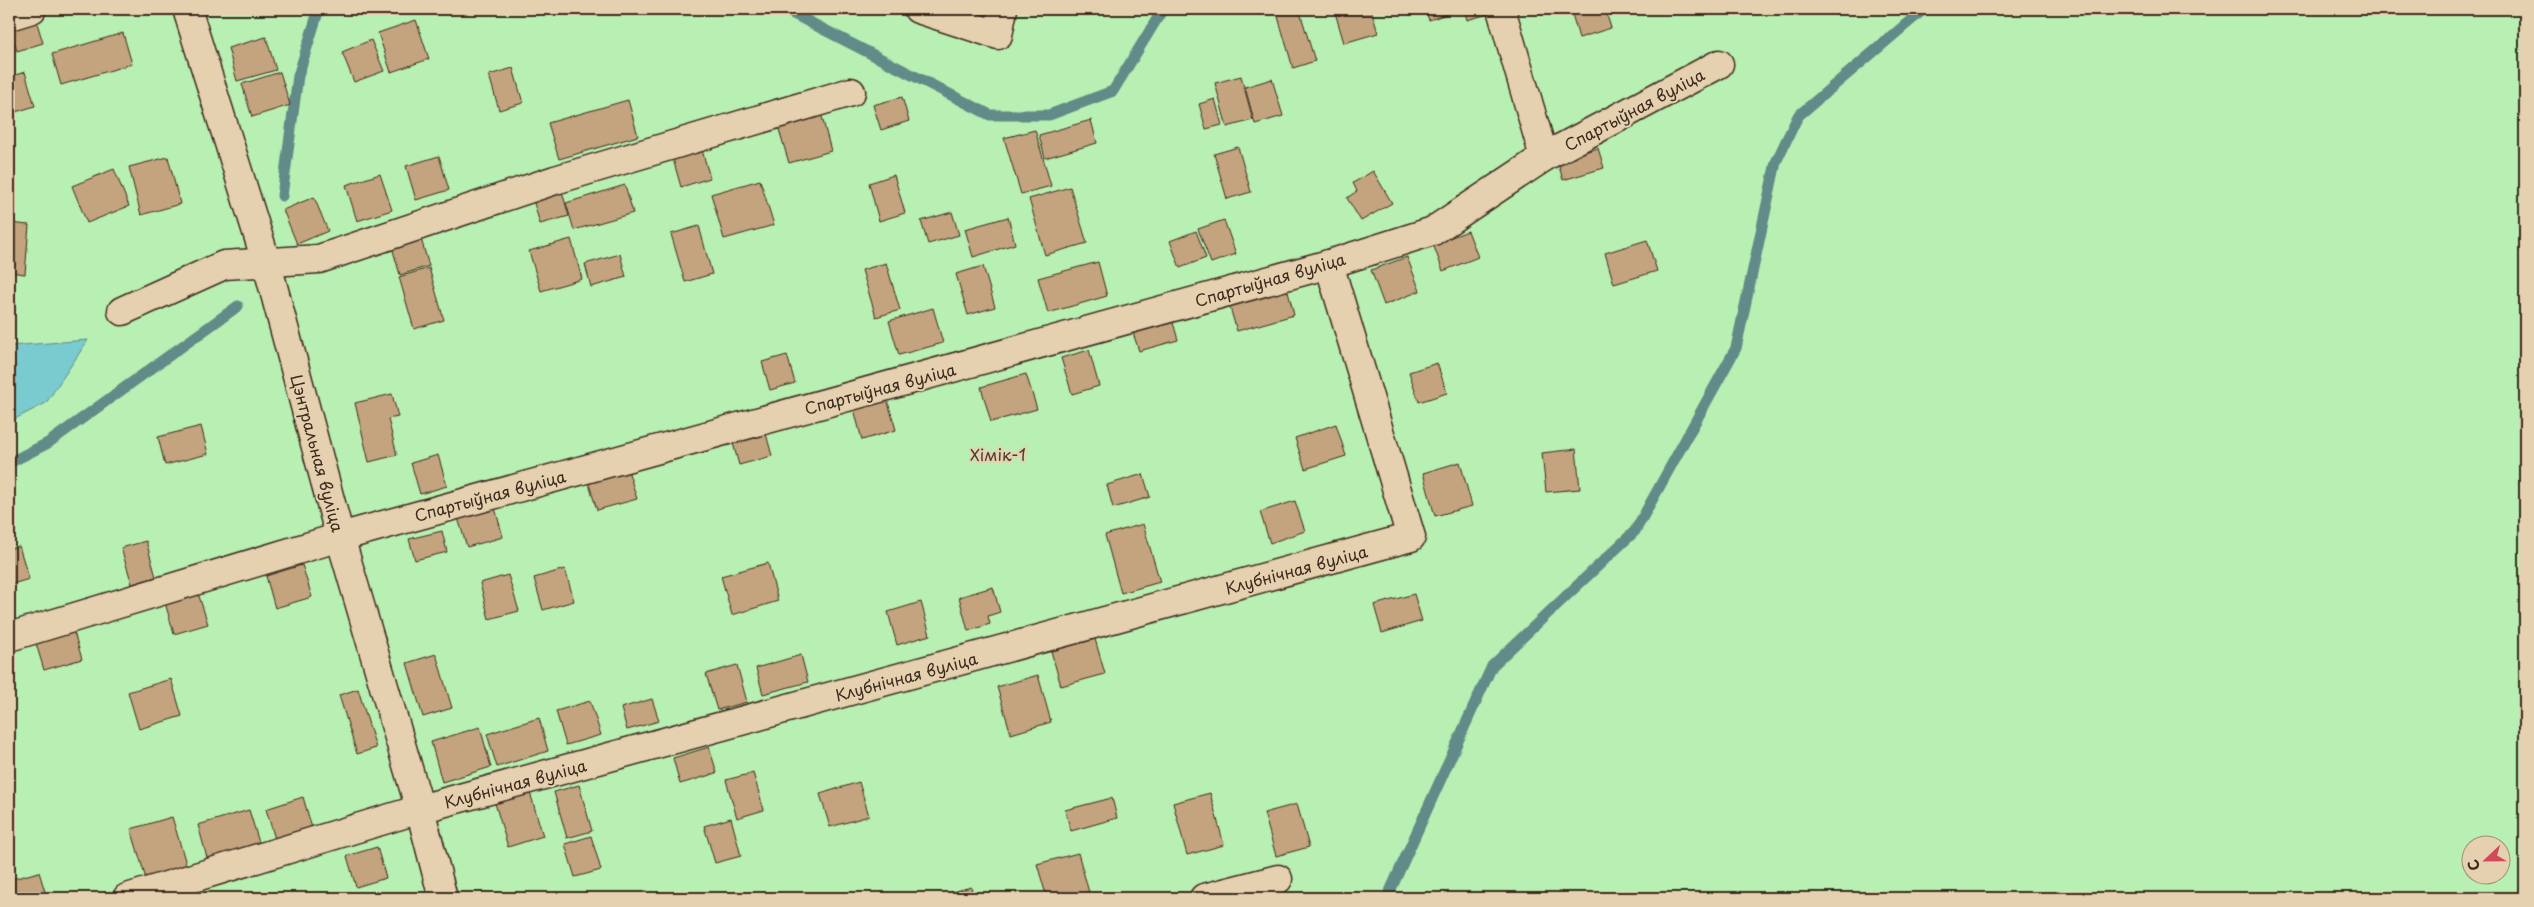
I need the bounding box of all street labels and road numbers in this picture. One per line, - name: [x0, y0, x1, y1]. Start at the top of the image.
- street label: Спартыўная вуліца: [1560, 62, 1709, 156]
- street label: Спартыўная вуліца: [1192, 246, 1348, 312]
- street label: Спартыўная вуліца: [802, 356, 959, 420]
- street label: Цэнтральная вуліца: [285, 371, 351, 535]
- street label: Спартыўная вуліца: [412, 463, 569, 527]
- street label: Клубнічная вуліца: [1222, 538, 1370, 600]
- street label: Клубнічная вуліца: [832, 645, 980, 707]
- street label: Клубнічная вуліца: [441, 752, 589, 814]

